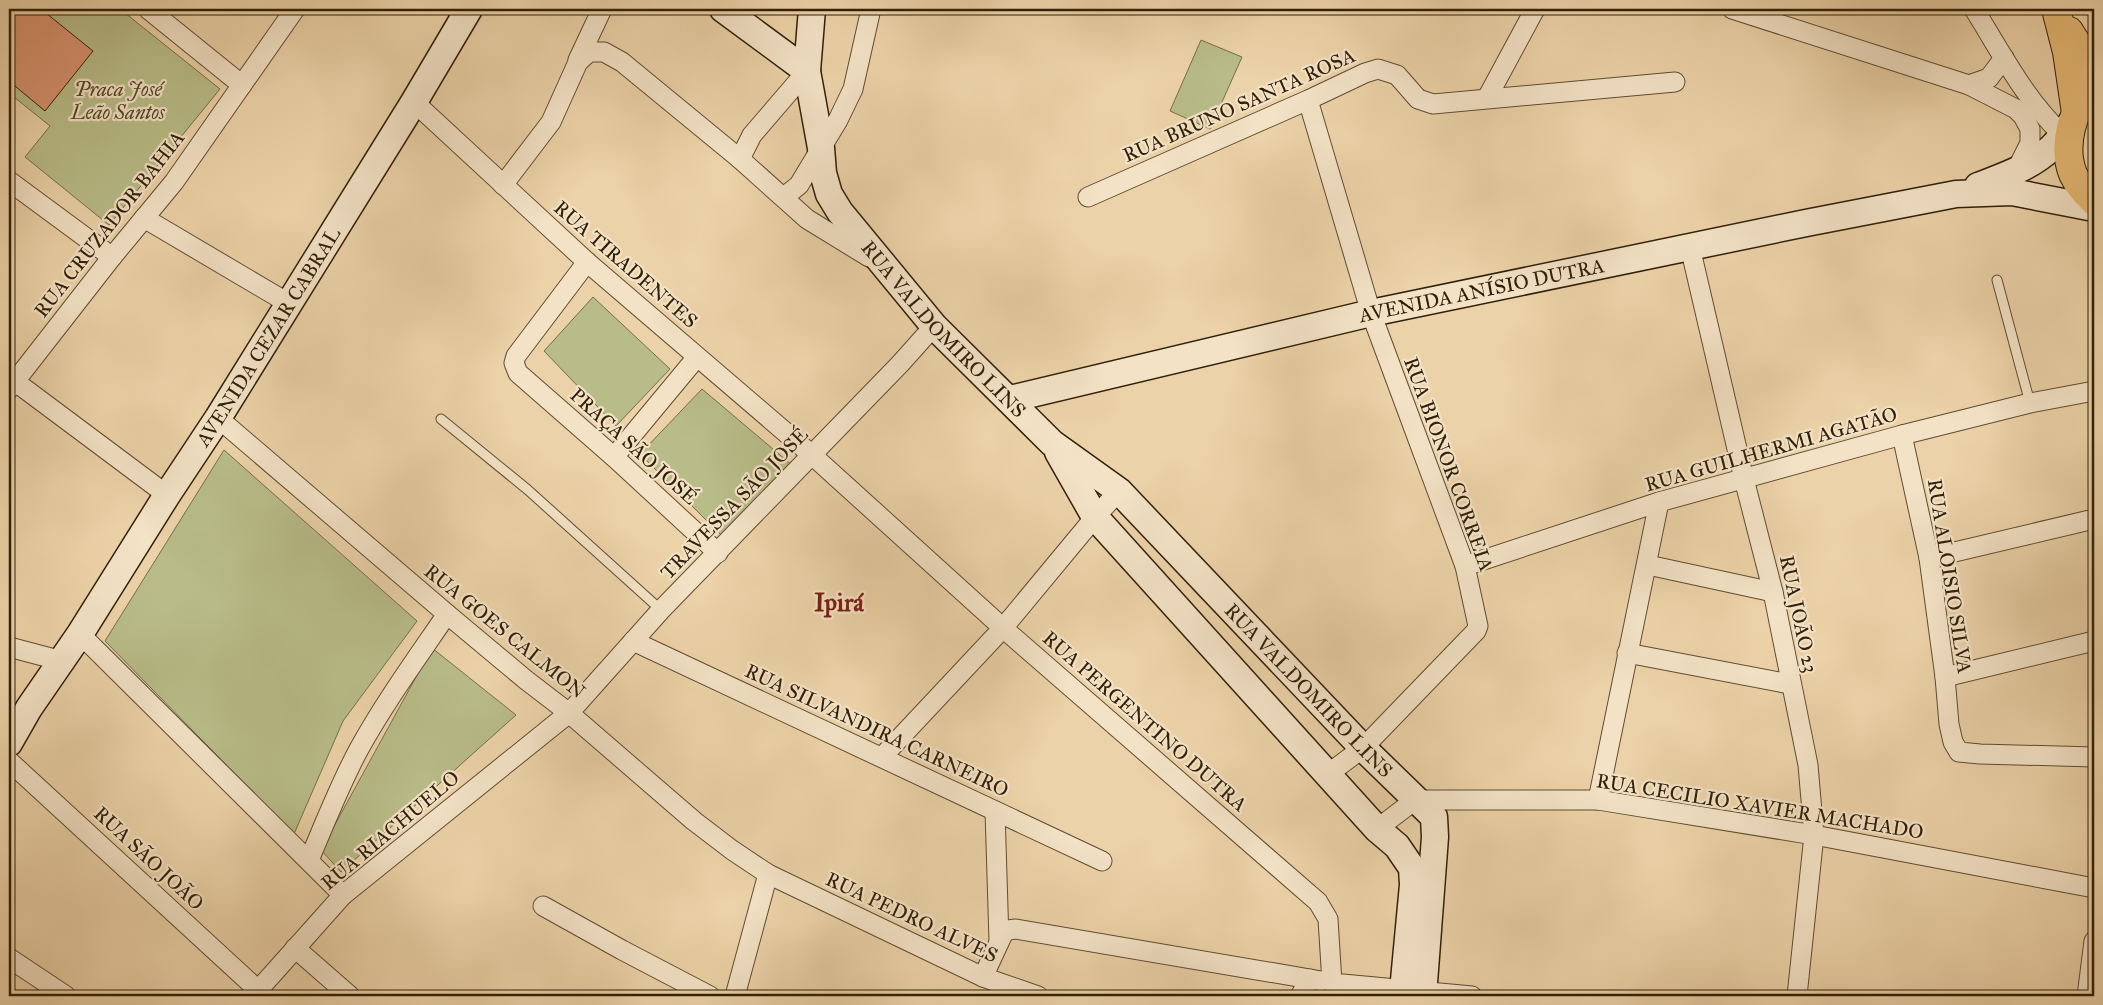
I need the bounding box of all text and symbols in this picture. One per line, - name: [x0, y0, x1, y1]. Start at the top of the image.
- street label: RUA BRUNO SANTA ROSA: [1119, 43, 1359, 167]
- park label: Praca José Leão Santos: [70, 77, 166, 124]
- street label: RUA CRUZADOR BAHIA: [29, 125, 190, 322]
- street label: RUA TIRADENTES: [549, 195, 703, 333]
- street label: AVENIDA CEZAR CABRAL: [190, 222, 346, 452]
- street label: RUA VALDOMIRO LINS: [856, 236, 1031, 422]
- street label: AVENIDA ANÍSIO DUTRA: [1355, 253, 1607, 328]
- street label: RUA BIONOR CORREIA: [1399, 354, 1499, 575]
- street label: PRAÇA SÃO JOSÉ: [565, 381, 704, 510]
- street label: RUA GUILHERMI AGATÃO: [1642, 401, 1900, 497]
- street label: TRAVESSA SÃO JOSÉ: [654, 421, 813, 585]
- street label: RUA ALOISIO SILVA: [1923, 477, 1977, 675]
- street label: RUA JOÃO 23: [1774, 553, 1823, 675]
- street label: RUA GOES CALMON: [420, 559, 590, 703]
- district label: Ipirá: [814, 587, 864, 618]
- street label: RUA VALDOMIRO LINS: [1220, 598, 1398, 782]
- street label: RUA PERGENTINO DUTRA: [1038, 626, 1252, 817]
- street label: RUA SILVANDIRA CARNEIRO: [741, 658, 1013, 802]
- street label: RUA RIACHUELO: [316, 765, 464, 895]
- street label: RUA CECILIO XAVIER MACHADO: [1595, 768, 1925, 844]
- street label: RUA SÃO JOÃO: [88, 801, 209, 916]
- street label: RUA PEDRO ALVES: [822, 867, 1002, 967]

